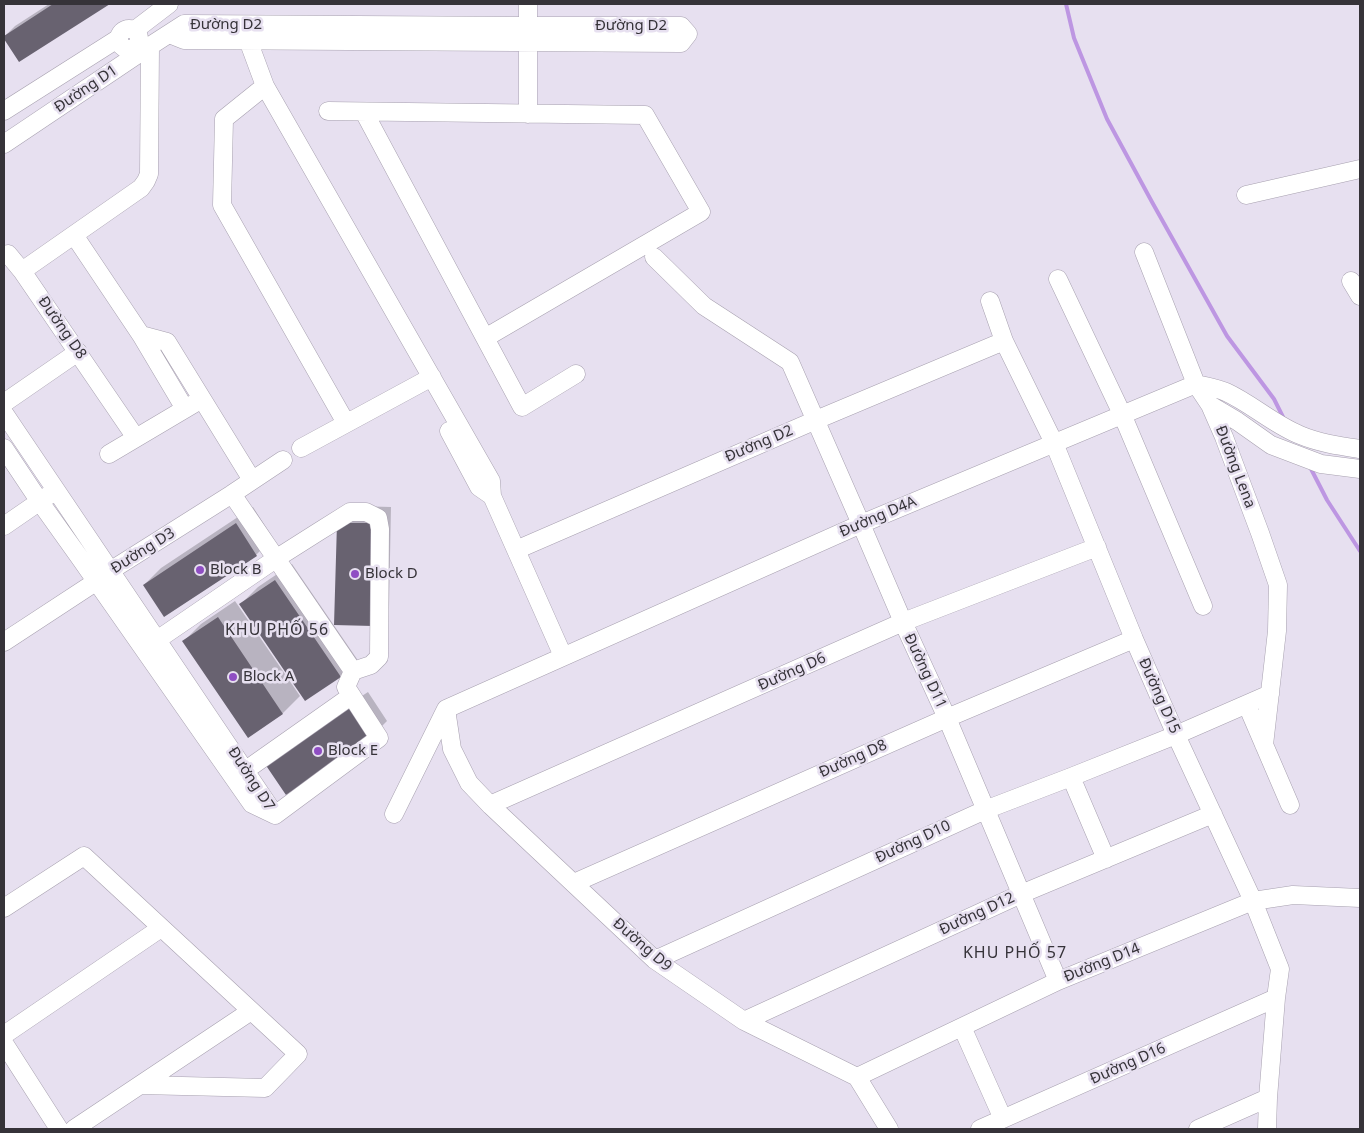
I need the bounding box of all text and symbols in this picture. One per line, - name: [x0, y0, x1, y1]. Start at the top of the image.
- street label: Đường D2: [190, 16, 262, 34]
- street label: Đường D2: [595, 17, 667, 35]
- street label: Đường D1: [51, 61, 121, 117]
- street label: Đường D8: [34, 293, 90, 363]
- street label: Đường D2: [722, 422, 796, 466]
- street label: Đường Lena: [1211, 423, 1259, 511]
- street label: Đường D4A: [837, 493, 919, 541]
- street label: Đường D3: [108, 524, 178, 578]
- place label: Block B: [210, 561, 262, 579]
- marker: Block B: [194, 564, 206, 576]
- place label: Block D: [365, 565, 418, 583]
- marker: Block D: [349, 568, 361, 580]
- district label: KHU PHỐ 56: [224, 620, 330, 640]
- street label: Đường D11: [900, 631, 950, 711]
- street label: Đường D6: [755, 649, 829, 695]
- street label: Đường D15: [1134, 655, 1184, 737]
- place label: Block A: [243, 668, 294, 686]
- marker: Block A: [227, 671, 239, 683]
- street label: Đường D8: [816, 736, 890, 782]
- place label: Block E: [328, 742, 378, 760]
- street label: Đường D7: [224, 744, 278, 814]
- marker: Block E: [312, 745, 324, 757]
- street label: Đường D10: [873, 817, 953, 867]
- street label: Đường D12: [937, 889, 1017, 939]
- street label: Đường D9: [609, 915, 675, 975]
- street label: Đường D14: [1061, 940, 1143, 986]
- district label: KHU PHỐ 57: [962, 943, 1068, 963]
- street label: Đường D16: [1087, 1039, 1169, 1089]

